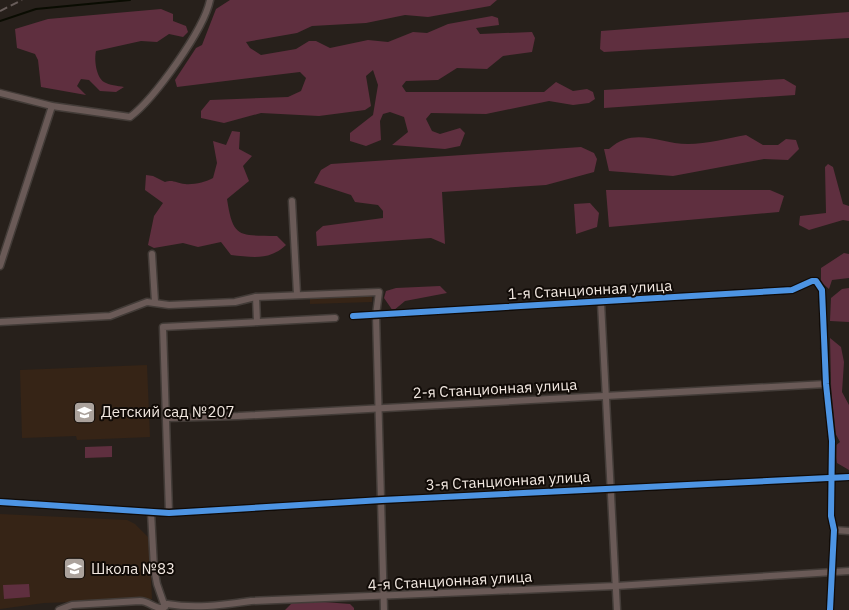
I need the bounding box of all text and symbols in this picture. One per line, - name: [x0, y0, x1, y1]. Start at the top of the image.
- street label: 1-я Станционная улица: [507, 276, 673, 303]
- street label: 2-я Станционная улица: [412, 375, 578, 402]
- school or university icon: Детский сад №207: [73, 400, 97, 424]
- place label: Детский сад №207: [101, 402, 235, 421]
- street label: 3-я Станционная улица: [425, 467, 591, 494]
- school or university icon: Школа №83: [63, 557, 87, 581]
- place label: Школа №83: [91, 559, 175, 578]
- street label: 4-я Станционная улица: [367, 567, 533, 594]

